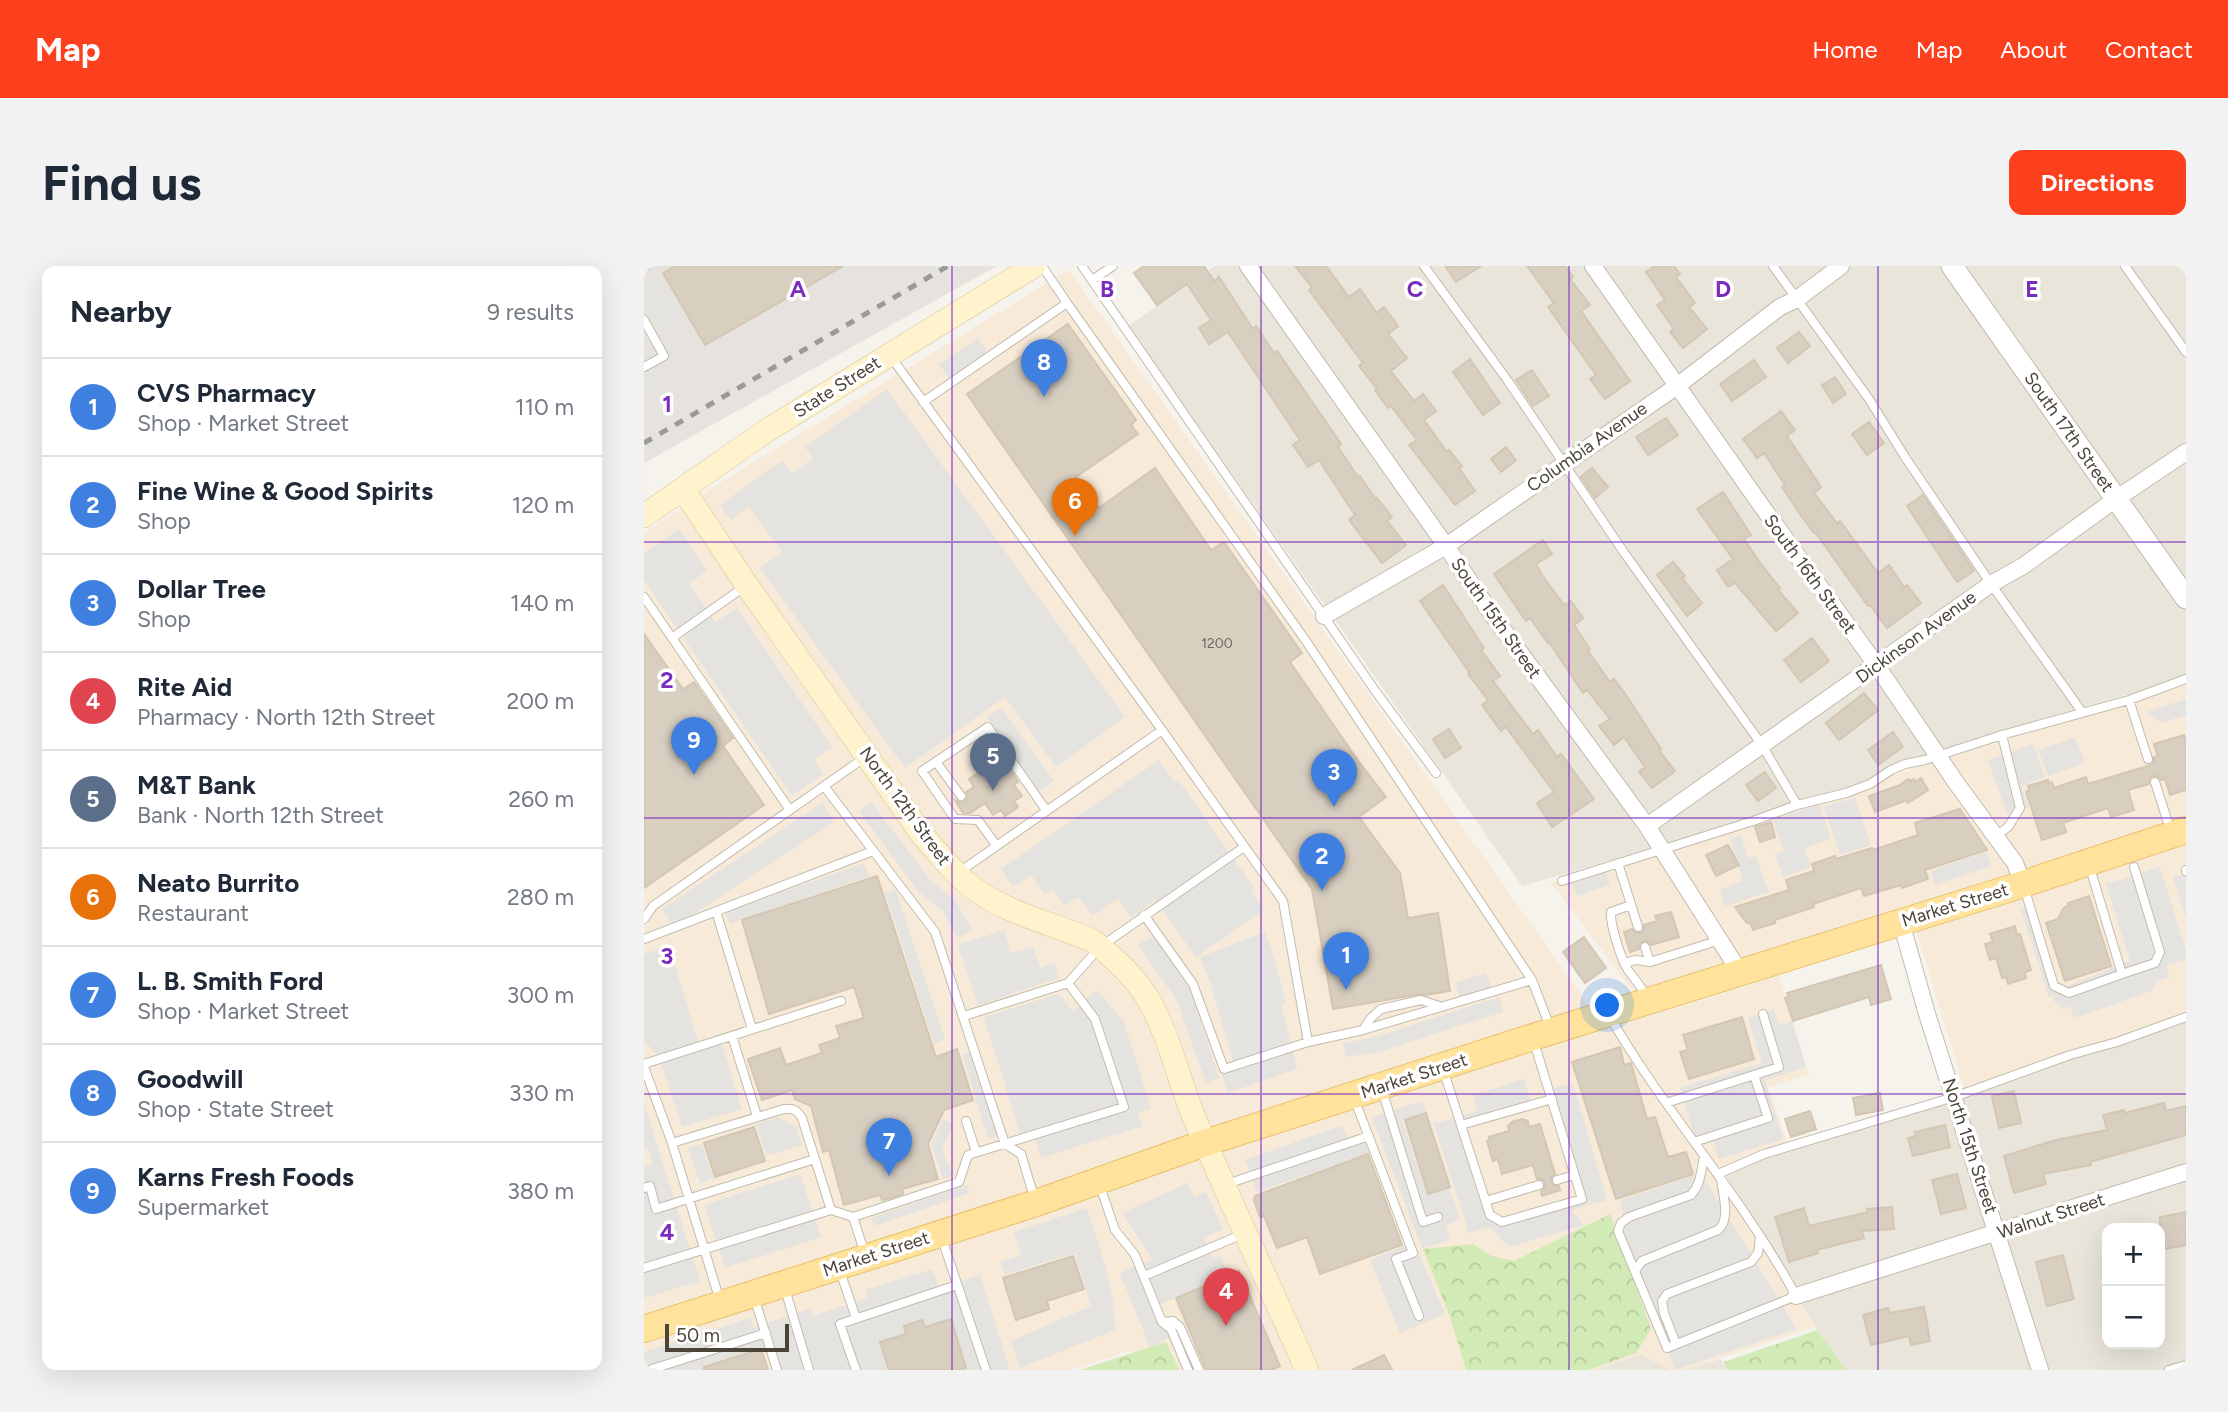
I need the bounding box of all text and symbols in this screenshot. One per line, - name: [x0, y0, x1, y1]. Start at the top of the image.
- text: Map: [35, 30, 101, 69]
- text: Home: [1812, 35, 1878, 64]
- text: Map: [1916, 35, 1962, 64]
- text: About: [2000, 35, 2067, 64]
- text: Contact: [2105, 35, 2193, 64]
- button: Directions: [2009, 150, 2186, 215]
- text: Find us: [42, 153, 201, 212]
- text: A: [790, 275, 807, 303]
- text: B: [1100, 275, 1114, 303]
- text: C: [1407, 275, 1424, 303]
- text: D: [1715, 275, 1731, 303]
- text: E: [2025, 275, 2039, 303]
- text: Nearby: [70, 293, 172, 330]
- text: 9 results: [487, 298, 574, 326]
- pin: 8: [1021, 339, 1067, 397]
- street label: State Street: [789, 351, 885, 422]
- street label: South 17th Street: [2019, 368, 2119, 496]
- text: CVS Pharmacy: [137, 377, 316, 409]
- text: 1: [662, 390, 672, 418]
- text: 1: [88, 393, 98, 421]
- text: 110 m: [515, 393, 574, 421]
- street label: Columbia Avenue: [1523, 397, 1652, 497]
- text: Shop · Market Street: [137, 409, 349, 437]
- text: Fine Wine & Good Spirits: [137, 475, 433, 507]
- pin: 6: [1052, 478, 1098, 536]
- text: 2: [86, 491, 100, 519]
- text: 120 m: [512, 491, 574, 519]
- text: Shop: [137, 507, 191, 535]
- street label: South 16th Street: [1759, 510, 1861, 638]
- street label: South 15th Street: [1446, 553, 1546, 683]
- text: Dollar Tree: [137, 573, 266, 605]
- street label: Dickinson Avenue: [1852, 586, 1981, 688]
- text: 3: [87, 589, 99, 617]
- text: 140 m: [510, 589, 574, 617]
- text: Shop: [137, 605, 191, 633]
- house number: 1200: [1201, 635, 1233, 652]
- text: 2: [660, 666, 674, 694]
- text: Rite Aid: [137, 671, 232, 703]
- text: 4: [86, 687, 100, 715]
- text: 200 m: [506, 687, 574, 715]
- text: Pharmacy · North 12th Street: [137, 703, 436, 731]
- pin: 9: [671, 717, 717, 775]
- pin: 5: [970, 733, 1016, 791]
- street label: North 12th Street: [855, 743, 955, 870]
- pin: 3: [1311, 749, 1357, 807]
- text: M&T Bank: [137, 769, 256, 801]
- text: 5: [86, 785, 100, 813]
- text: 260 m: [508, 785, 574, 813]
- text: Bank · North 12th Street: [137, 801, 384, 829]
- pin: 2: [1299, 833, 1345, 891]
- text: Neato Burrito: [137, 867, 299, 899]
- street label: Market Street: [1899, 878, 2011, 932]
- text: 6: [86, 883, 100, 911]
- text: 280 m: [507, 883, 574, 911]
- text: Restaurant: [137, 899, 249, 927]
- pin: 1: [1323, 932, 1369, 990]
- text: 3: [661, 942, 673, 970]
- text: L. B. Smith Ford: [137, 965, 324, 997]
- text: 7: [87, 981, 99, 1009]
- text: 300 m: [507, 981, 574, 1009]
- your location: [1590, 988, 1624, 1022]
- text: Shop · Market Street: [137, 997, 349, 1025]
- street label: Market Street: [1358, 1048, 1470, 1104]
- text: Goodwill: [137, 1063, 243, 1095]
- street label: North 15th Street: [1938, 1075, 2002, 1217]
- text: 8: [86, 1079, 100, 1107]
- text: 330 m: [509, 1079, 574, 1107]
- text: Shop · State Street: [137, 1095, 334, 1123]
- pin: 7: [866, 1118, 912, 1176]
- text: Karns Fresh Foods: [137, 1161, 354, 1193]
- text: 9: [86, 1177, 100, 1205]
- text: 380 m: [507, 1177, 574, 1205]
- street label: Walnut Street: [1995, 1188, 2108, 1244]
- text: Supermarket: [137, 1193, 269, 1221]
- text: 4: [660, 1218, 674, 1246]
- map controls: [2102, 1223, 2165, 1349]
- button: +: [2102, 1223, 2165, 1286]
- street label: Market Street: [820, 1226, 932, 1282]
- pin: 4: [1203, 1268, 1249, 1326]
- button: −: [2102, 1286, 2165, 1349]
- scale bar: [665, 1321, 789, 1353]
- text: 50 m: [676, 1324, 720, 1347]

